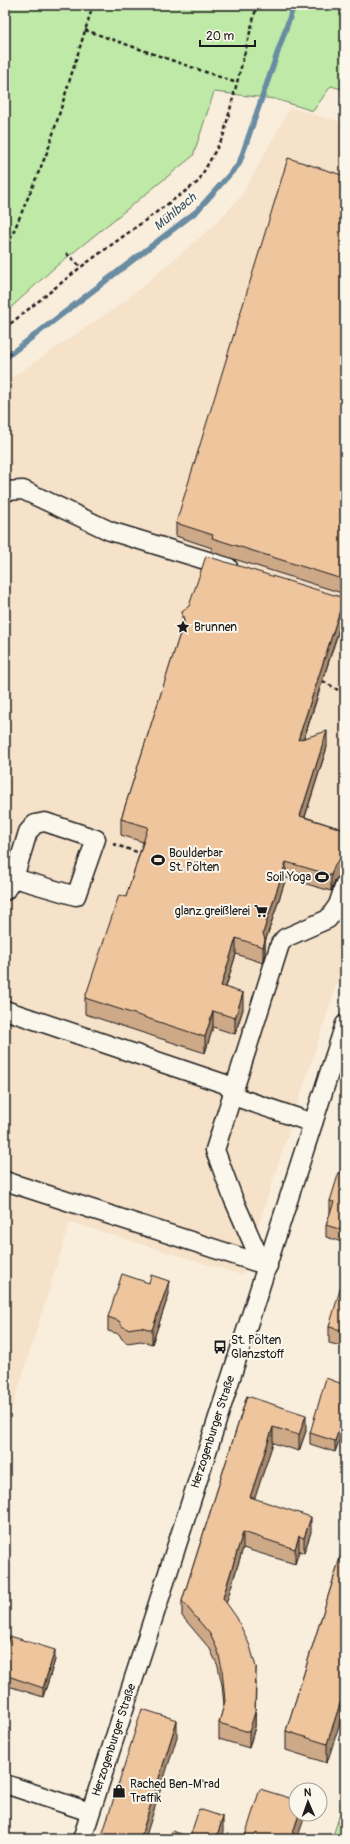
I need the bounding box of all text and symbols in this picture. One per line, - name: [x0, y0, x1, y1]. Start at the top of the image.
- scale bar: [200, 22, 255, 48]
- text: 20 m: [206, 29, 235, 44]
- water label: Mühlbach: [151, 189, 200, 234]
- place icon: Brunnen: [175, 619, 191, 635]
- place label: Brunnen: [194, 620, 237, 635]
- place label: Boulderbar St. Pölten: [169, 846, 224, 875]
- sports icon: Boulderbar St. Pölten: [150, 852, 166, 868]
- sports icon: Soil Yoga: [314, 869, 330, 885]
- place label: Soil Yoga: [266, 870, 311, 885]
- supermarket icon: glanz.greißlerei: [253, 903, 269, 919]
- place label: glanz.greißlerei: [175, 904, 250, 919]
- place label: St. Pölten Glanzstoff: [231, 1333, 285, 1362]
- bus stop icon: St. Pölten Glanzstoff: [212, 1339, 228, 1355]
- street label: Herzogenburger Straße: [188, 1374, 238, 1490]
- street label: Herzogenburger Straße: [89, 1682, 139, 1798]
- place label: Rached Ben-M'rad Traffik: [130, 1777, 220, 1806]
- north arrow: [288, 1782, 328, 1822]
- shop icon: Rached Ben-M'rad Traffik: [111, 1783, 127, 1799]
- text: N: [304, 1786, 312, 1799]

